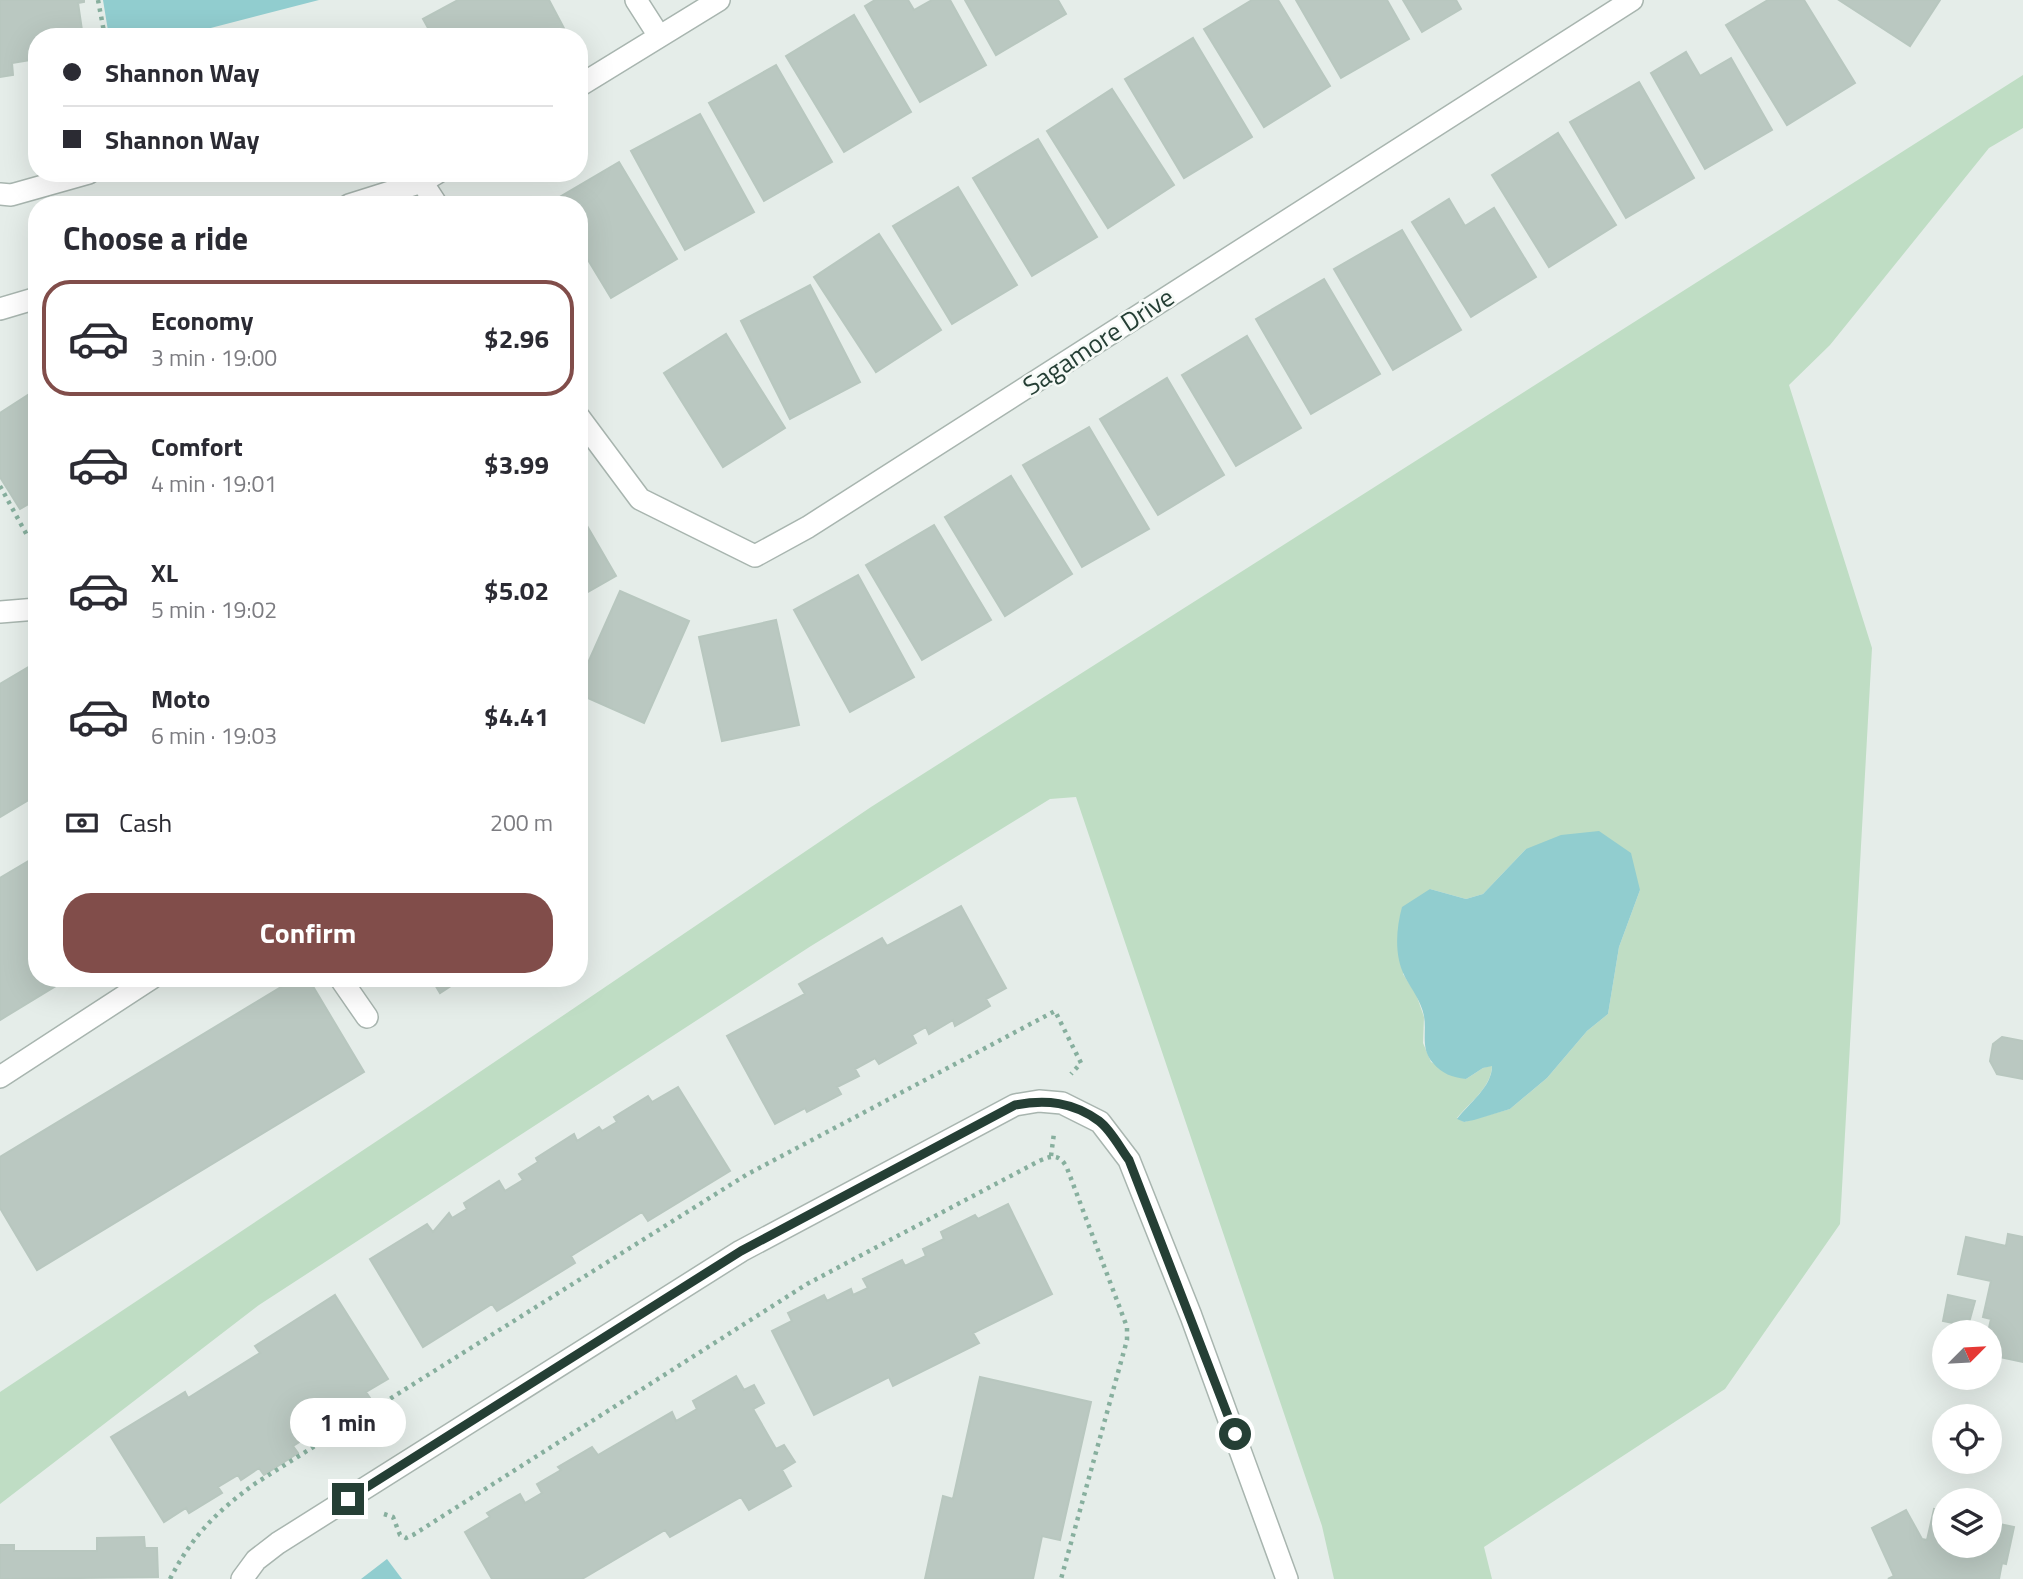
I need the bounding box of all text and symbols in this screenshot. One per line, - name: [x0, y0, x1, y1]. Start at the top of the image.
- text: Shannon Way: [105, 53, 259, 92]
- text: Shannon Way: [105, 120, 259, 159]
- text: Choose a ride: [63, 214, 248, 262]
- street label: Sagamore Drive: [1015, 277, 1181, 405]
- text: Economy: [151, 301, 253, 340]
- icon: car: [67, 307, 130, 370]
- text: $2.96: [484, 319, 549, 358]
- text: 3 min · 19:00: [151, 340, 277, 375]
- text: Comfort: [151, 427, 243, 466]
- icon: car: [67, 433, 130, 496]
- text: $3.99: [484, 445, 549, 484]
- text: 4 min · 19:01: [151, 466, 277, 501]
- text: XL: [151, 553, 178, 592]
- icon: car: [67, 559, 130, 622]
- text: $5.02: [484, 571, 549, 610]
- text: 5 min · 19:02: [151, 592, 277, 627]
- text: Moto: [151, 679, 210, 718]
- icon: car: [67, 685, 130, 748]
- text: $4.41: [484, 697, 549, 736]
- text: 6 min · 19:03: [151, 718, 277, 753]
- text: Cash: [119, 803, 172, 842]
- icon: cash: [63, 804, 101, 842]
- text: 200 m: [490, 805, 553, 840]
- button: Confirm: [63, 893, 553, 973]
- north arrow: [1932, 1320, 2002, 1390]
- map controls: [1932, 1320, 2002, 1558]
- callout: 1 min: [290, 1398, 406, 1446]
- button: locate: [1932, 1404, 2002, 1474]
- text: 1 min: [320, 1405, 376, 1440]
- route start: [1219, 1418, 1251, 1450]
- route end: [332, 1483, 364, 1515]
- button: layers: [1932, 1488, 2002, 1558]

